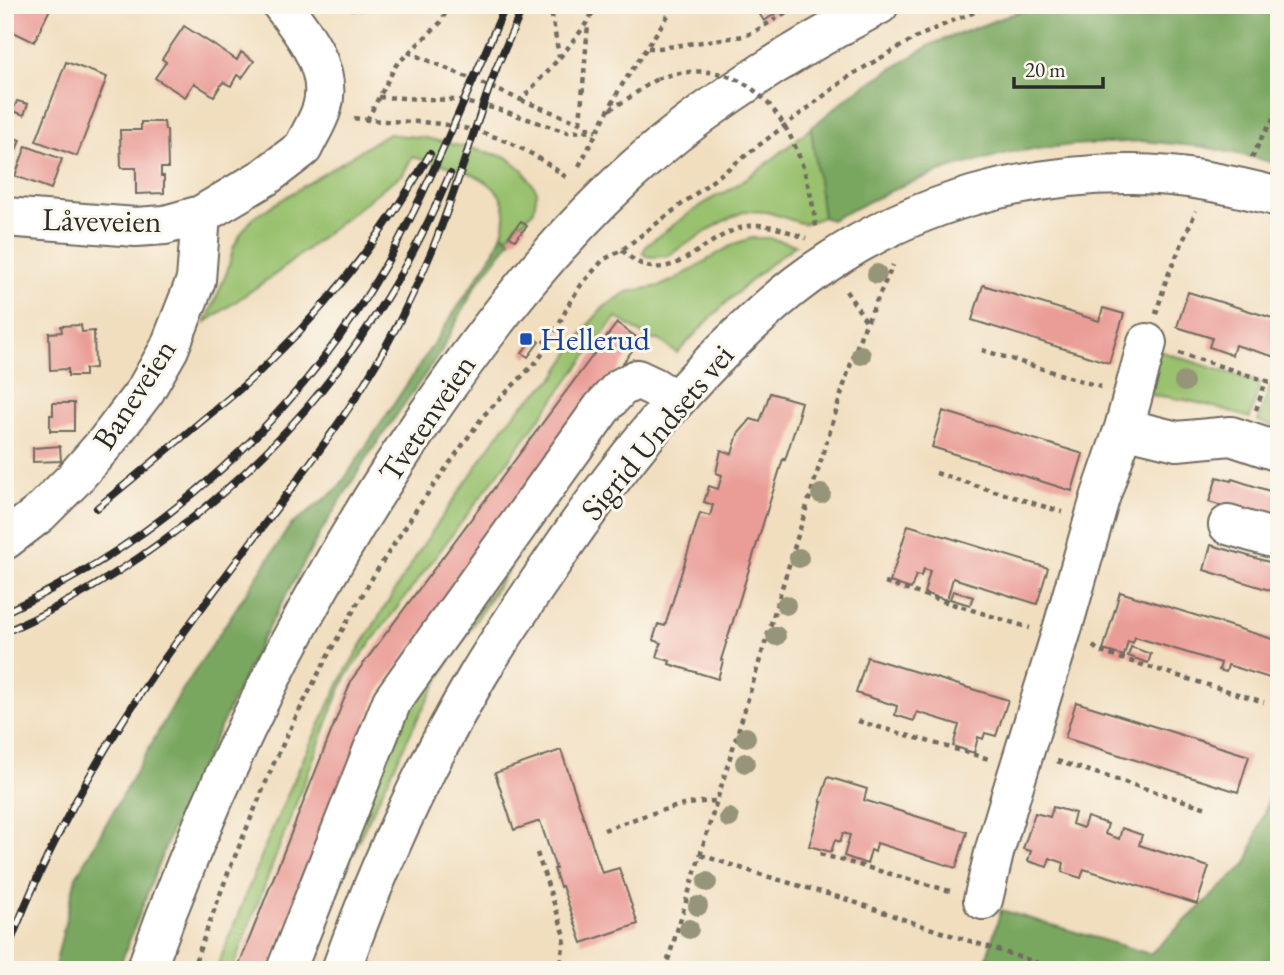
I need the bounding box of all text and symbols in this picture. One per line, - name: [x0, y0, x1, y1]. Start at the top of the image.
- scale bar: [1014, 46, 1104, 90]
- text: 20 m: [1025, 56, 1066, 83]
- street label: Låveveien: [42, 198, 162, 242]
- place label: Hellerud: [540, 318, 651, 360]
- street label: Baneveien: [83, 331, 185, 457]
- marker: Hellerud: [518, 331, 534, 347]
- street label: Sigrid Undsets vei: [571, 335, 743, 529]
- street label: Tvetenveien: [369, 346, 485, 490]

